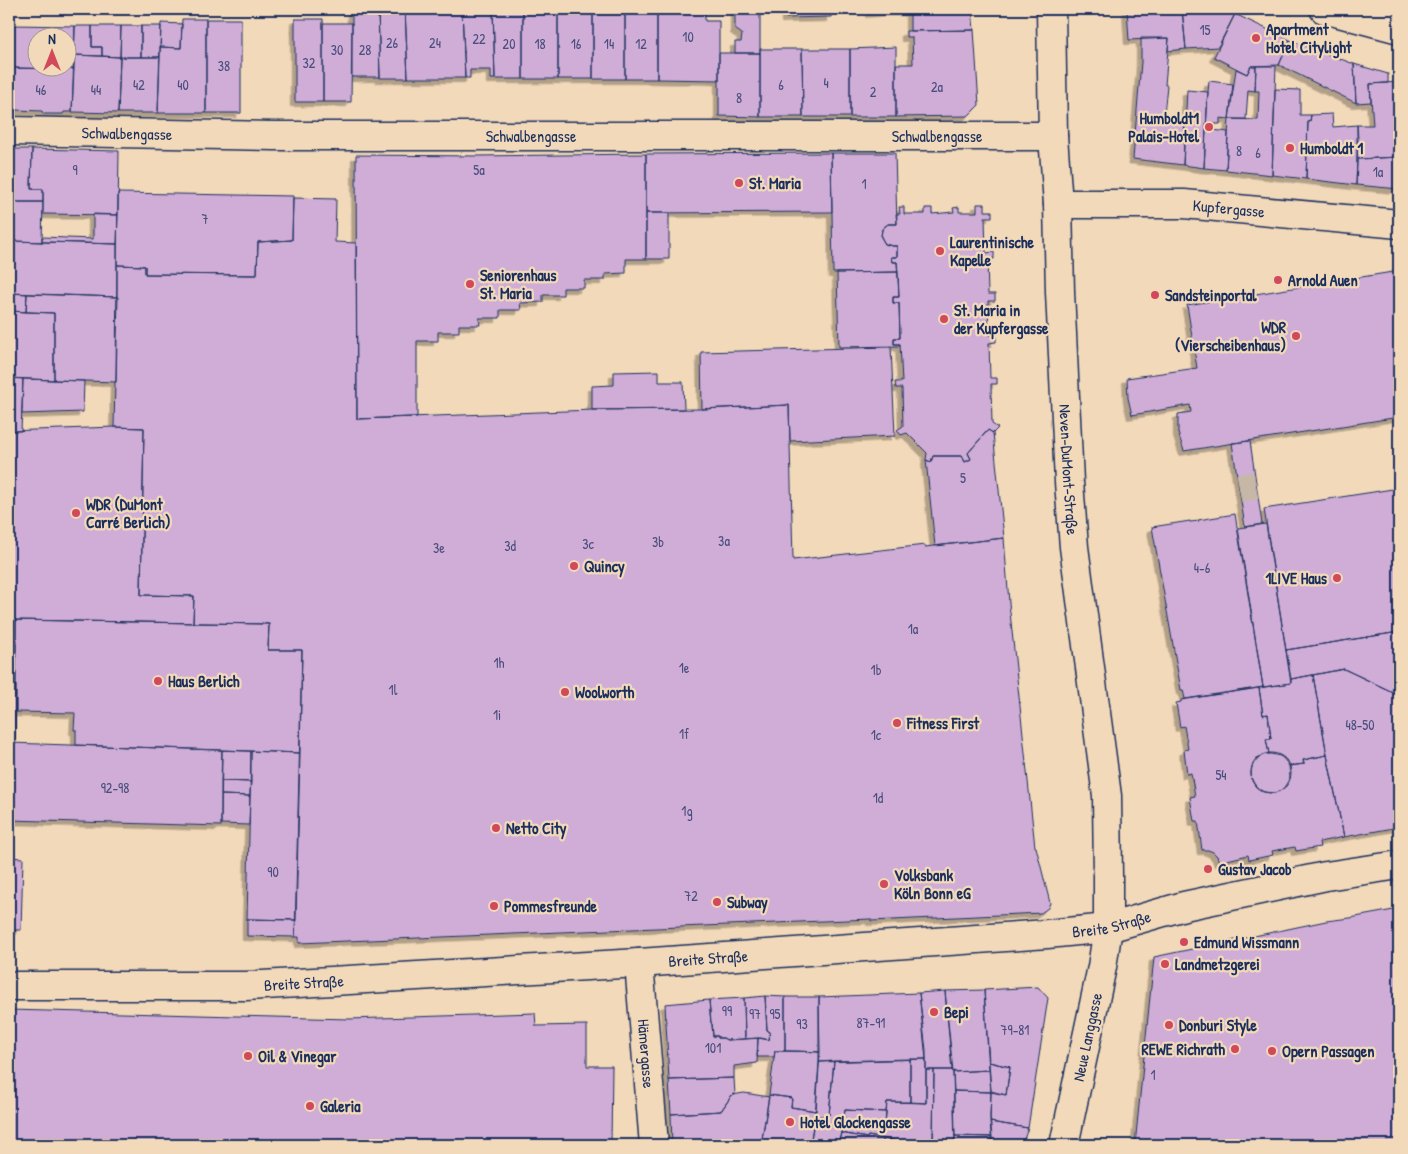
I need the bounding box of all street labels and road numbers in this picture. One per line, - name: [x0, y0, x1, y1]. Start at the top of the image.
- street label: Schwalbengasse: [81, 121, 173, 145]
- street label: Schwalbengasse: [486, 125, 577, 147]
- street label: Schwalbengasse: [892, 125, 983, 147]
- street label: Kupfergasse: [1192, 194, 1266, 223]
- street label: Neven-DuMont-Straße: [1054, 404, 1084, 536]
- street label: Breite Straße: [1071, 905, 1154, 942]
- street label: Breite Straße: [667, 944, 749, 972]
- street label: Breite Straße: [263, 969, 345, 996]
- street label: Neue Langgasse: [1067, 990, 1107, 1083]
- street label: Hämergasse: [633, 1018, 660, 1090]

